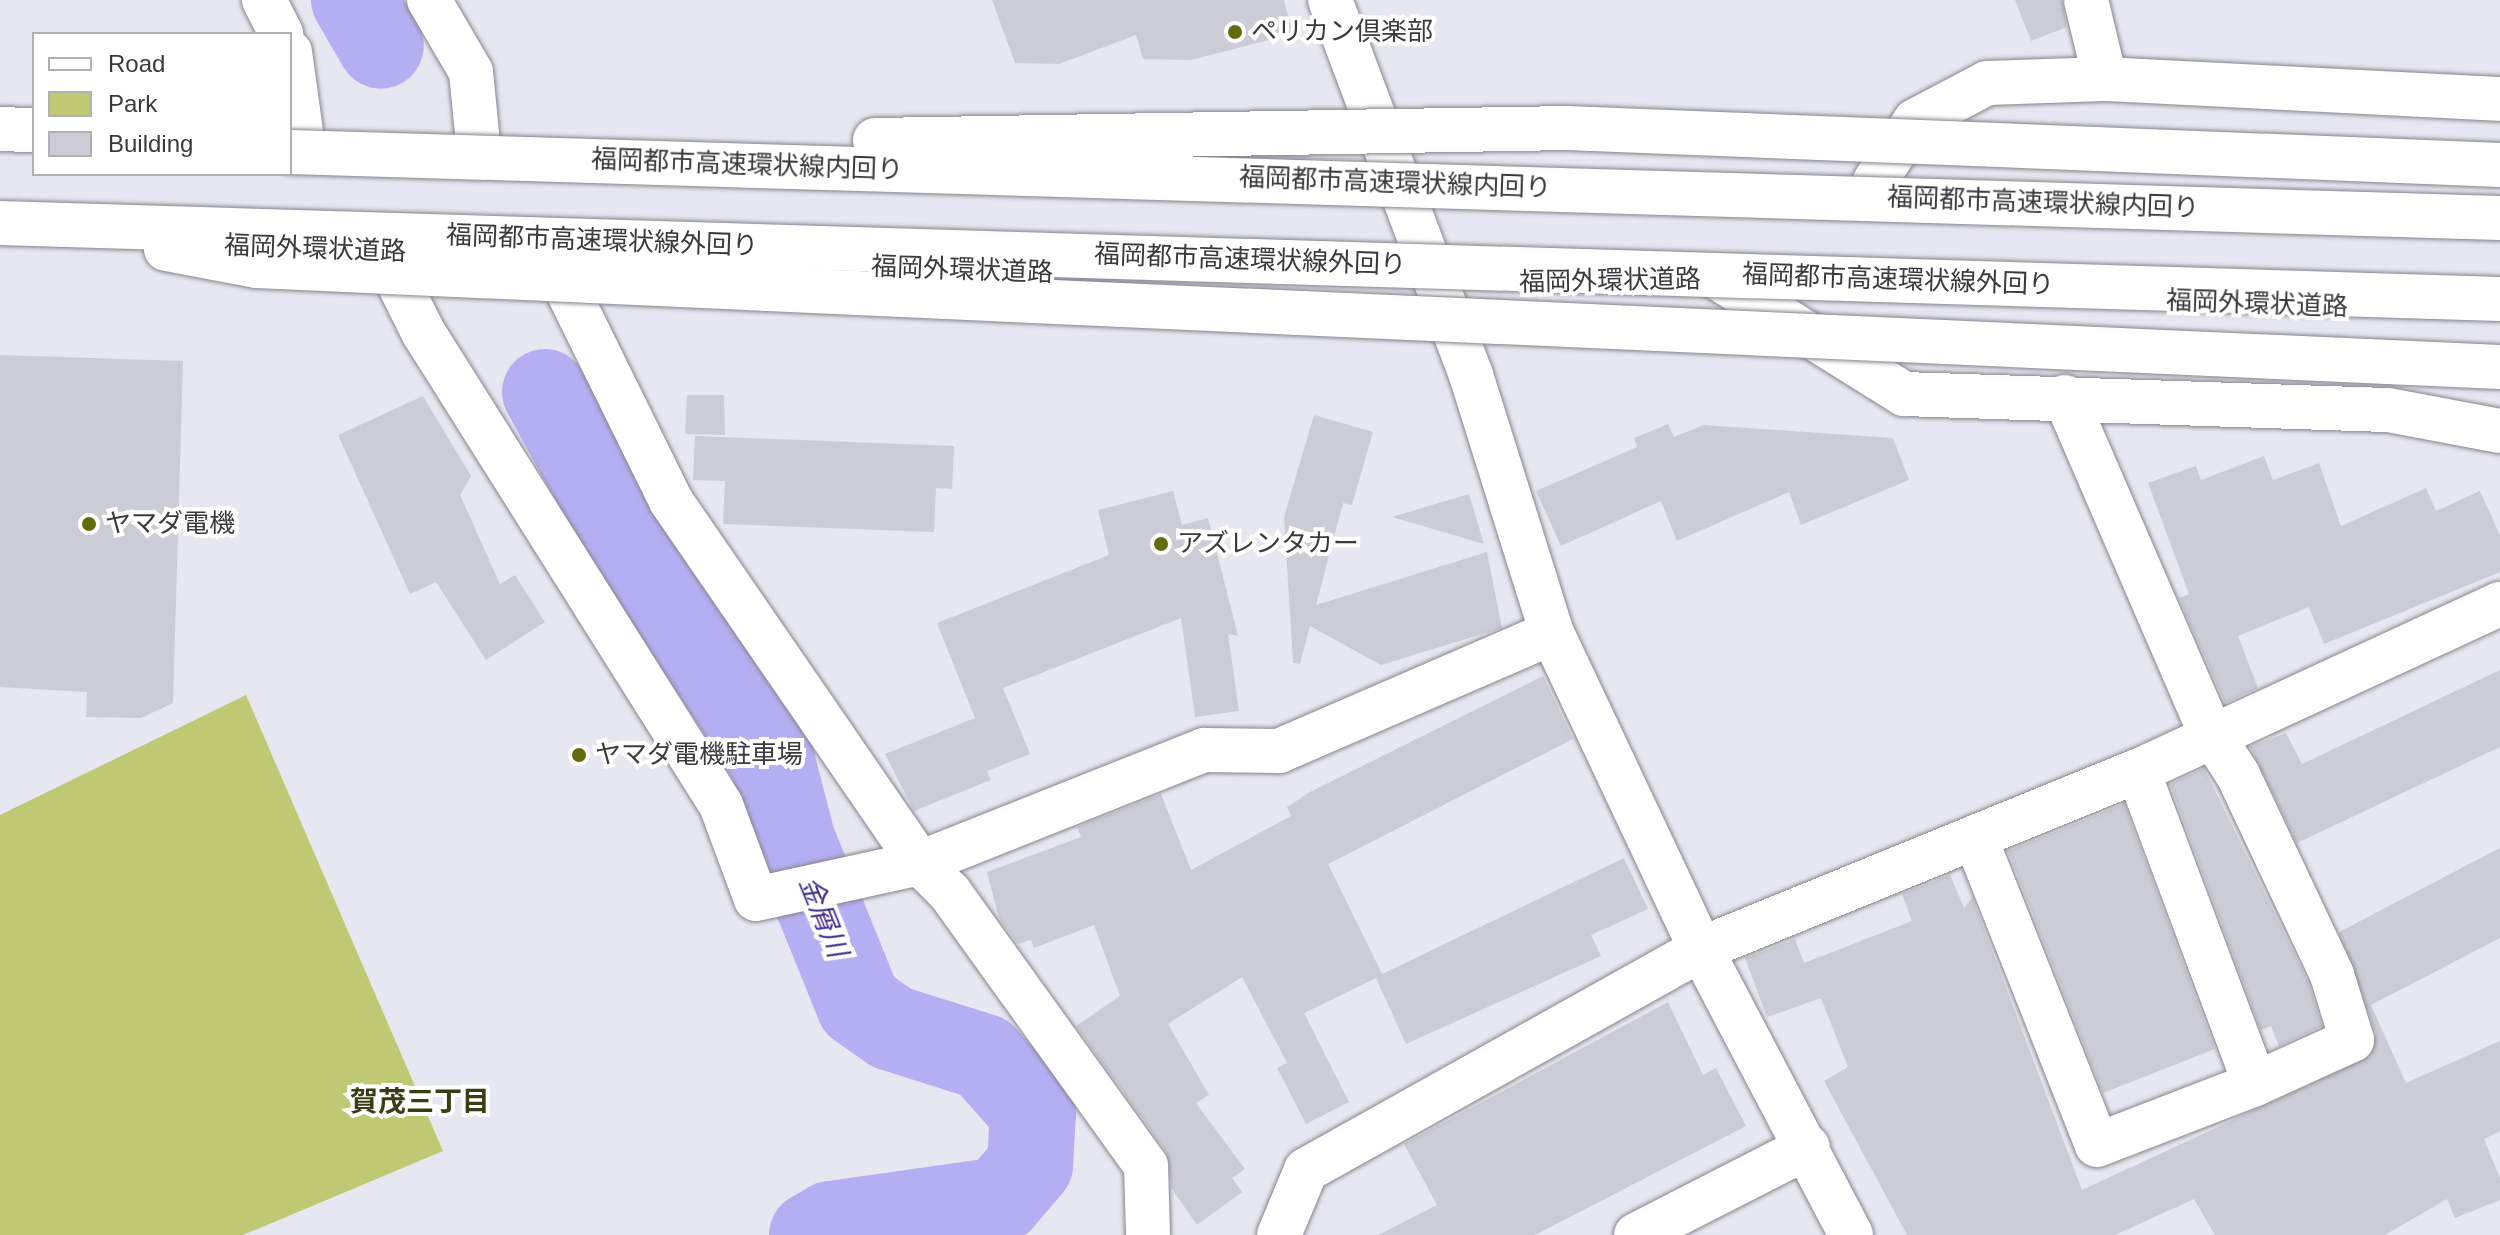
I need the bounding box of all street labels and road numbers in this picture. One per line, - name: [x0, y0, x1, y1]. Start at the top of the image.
- street label: 福岡都市高速環状線内回り: [591, 144, 903, 186]
- street label: 福岡都市高速環状線内回り: [1239, 162, 1551, 204]
- street label: 福岡都市高速環状線内回り: [1887, 182, 2199, 224]
- street label: 福岡都市高速環状線外回り: [446, 220, 758, 262]
- street label: 福岡外環状道路: [224, 230, 406, 268]
- street label: 福岡都市高速環状線外回り: [1094, 239, 1406, 281]
- street label: 福岡外環状道路: [871, 251, 1053, 289]
- street label: 福岡都市高速環状線外回り: [1742, 259, 2054, 301]
- street label: 福岡外環状道路: [1519, 264, 1701, 298]
- street label: 福岡外環状道路: [2166, 285, 2348, 323]

